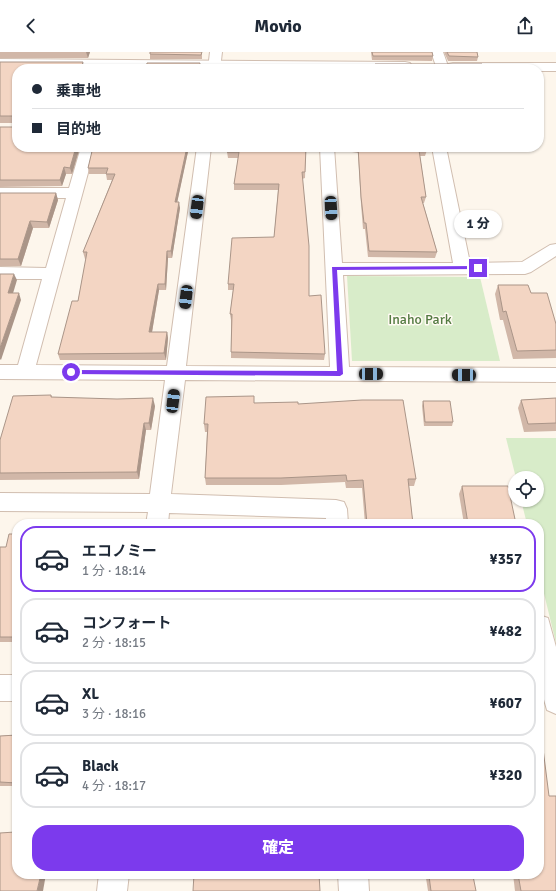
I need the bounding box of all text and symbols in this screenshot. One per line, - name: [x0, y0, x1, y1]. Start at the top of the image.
- icon: back: [20, 15, 42, 37]
- text: Movio: [254, 15, 302, 37]
- icon: share: [514, 15, 536, 37]
- text: 乗車地: [56, 82, 101, 100]
- text: 目的地: [56, 120, 101, 138]
- car: [190, 194, 204, 220]
- car: [324, 196, 338, 220]
- callout: 1 分: [454, 210, 502, 238]
- text: 1 分: [467, 216, 489, 232]
- route end: [469, 259, 487, 277]
- car: [179, 284, 193, 310]
- park label: Inaho Park: [388, 311, 452, 328]
- route start: [62, 363, 80, 381]
- car: [359, 368, 383, 380]
- car: [452, 369, 476, 381]
- car: [166, 388, 180, 414]
- map controls: [508, 471, 544, 507]
- button: locate: [508, 471, 544, 507]
- icon: car: [34, 541, 70, 577]
- text: エコノミー: [82, 542, 157, 560]
- text: ¥357: [490, 550, 522, 568]
- text: 1 分 · 18:14: [82, 563, 146, 579]
- icon: car: [34, 613, 70, 649]
- text: コンフォート: [82, 614, 172, 632]
- text: ¥482: [490, 622, 522, 640]
- text: 2 分 · 18:15: [82, 635, 146, 651]
- icon: car: [34, 685, 70, 721]
- text: XL: [82, 685, 99, 703]
- text: ¥607: [490, 694, 522, 712]
- text: 3 分 · 18:16: [82, 706, 146, 722]
- icon: car: [34, 757, 70, 793]
- text: Black: [82, 757, 119, 775]
- text: ¥320: [490, 766, 522, 784]
- text: 4 分 · 18:17: [82, 778, 146, 794]
- button: 確定: [32, 825, 524, 871]

